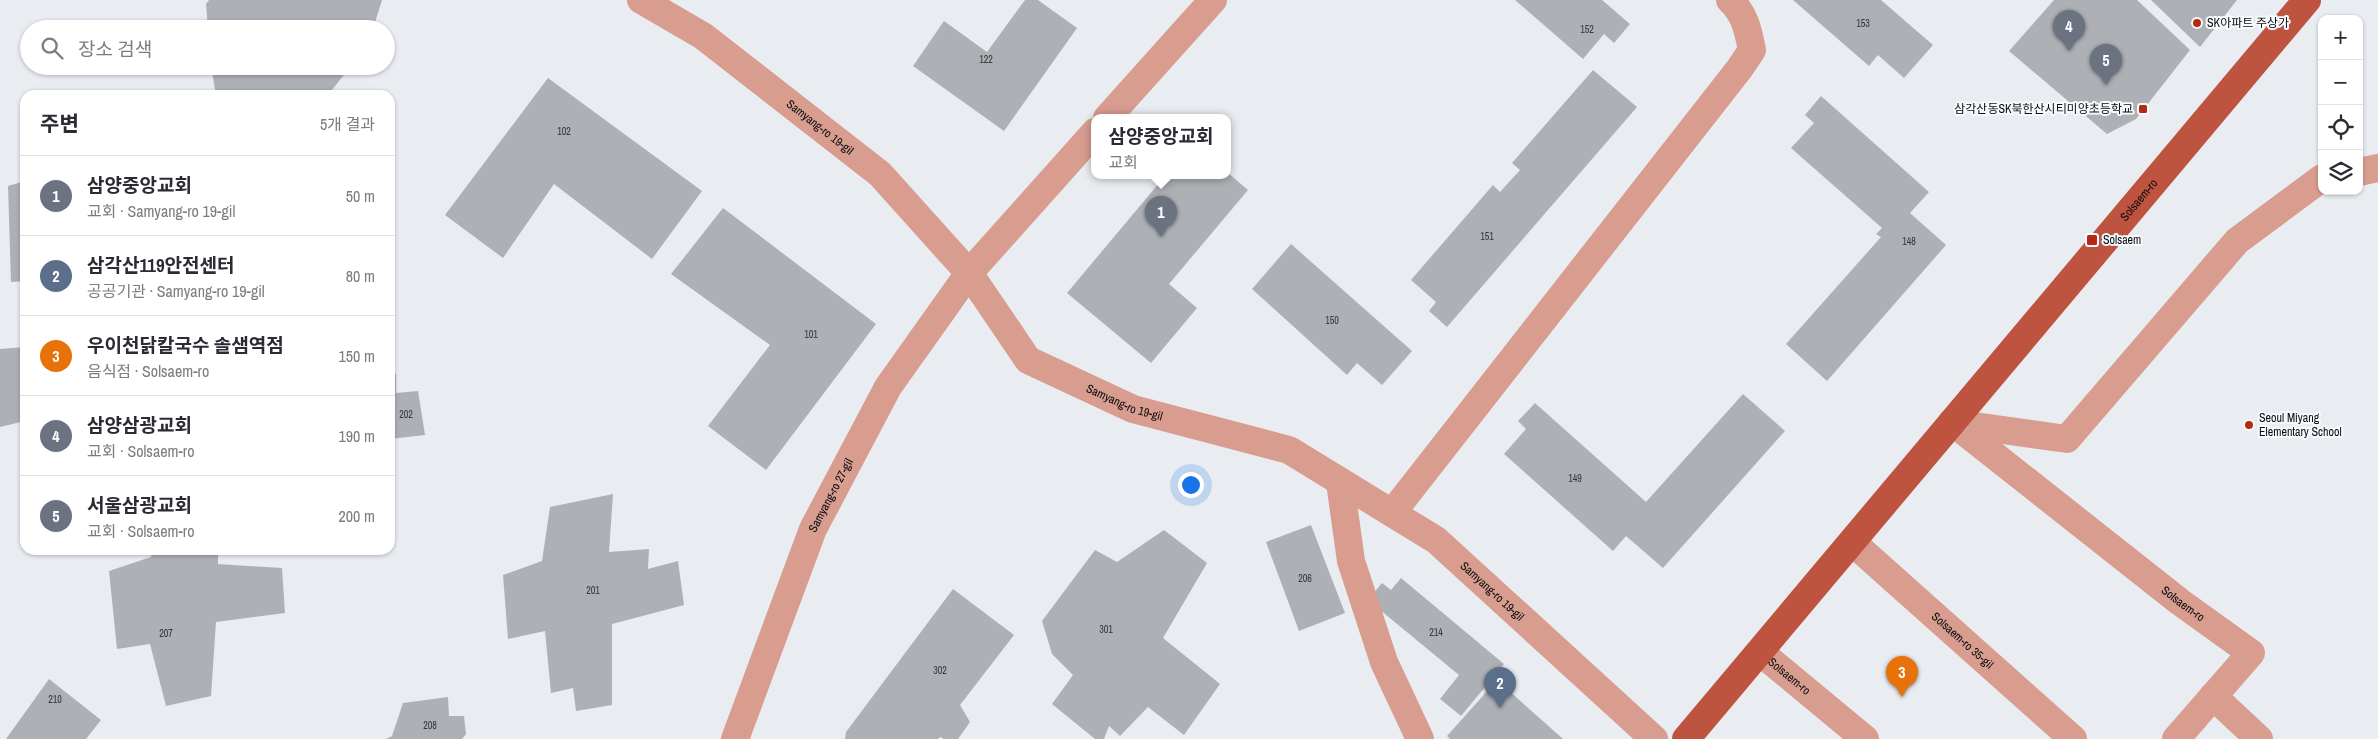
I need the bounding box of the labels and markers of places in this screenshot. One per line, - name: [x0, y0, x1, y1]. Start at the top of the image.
- pin: 4: [2053, 10, 2085, 51]
- place label: SK아파트 주상가: [2207, 15, 2289, 31]
- marker: SK아파트 주상가: [2191, 17, 2203, 29]
- pin: 5: [2090, 44, 2122, 85]
- place label: 삼각산동SK북한산시티미양초등학교: [1954, 101, 2133, 117]
- marker: 삼각산동SK북한산시티미양초등학교: [2137, 103, 2149, 115]
- pin: 1: [1145, 196, 1177, 237]
- place label: Solsaem: [2103, 232, 2141, 248]
- marker: Solsaem: [2085, 233, 2099, 247]
- place label: Seoul Miyang Elementary School: [2259, 410, 2342, 440]
- marker: Seoul Miyang Elementary School: [2243, 419, 2255, 431]
- pin: 3: [1886, 656, 1918, 697]
- pin: 2: [1484, 667, 1516, 708]

